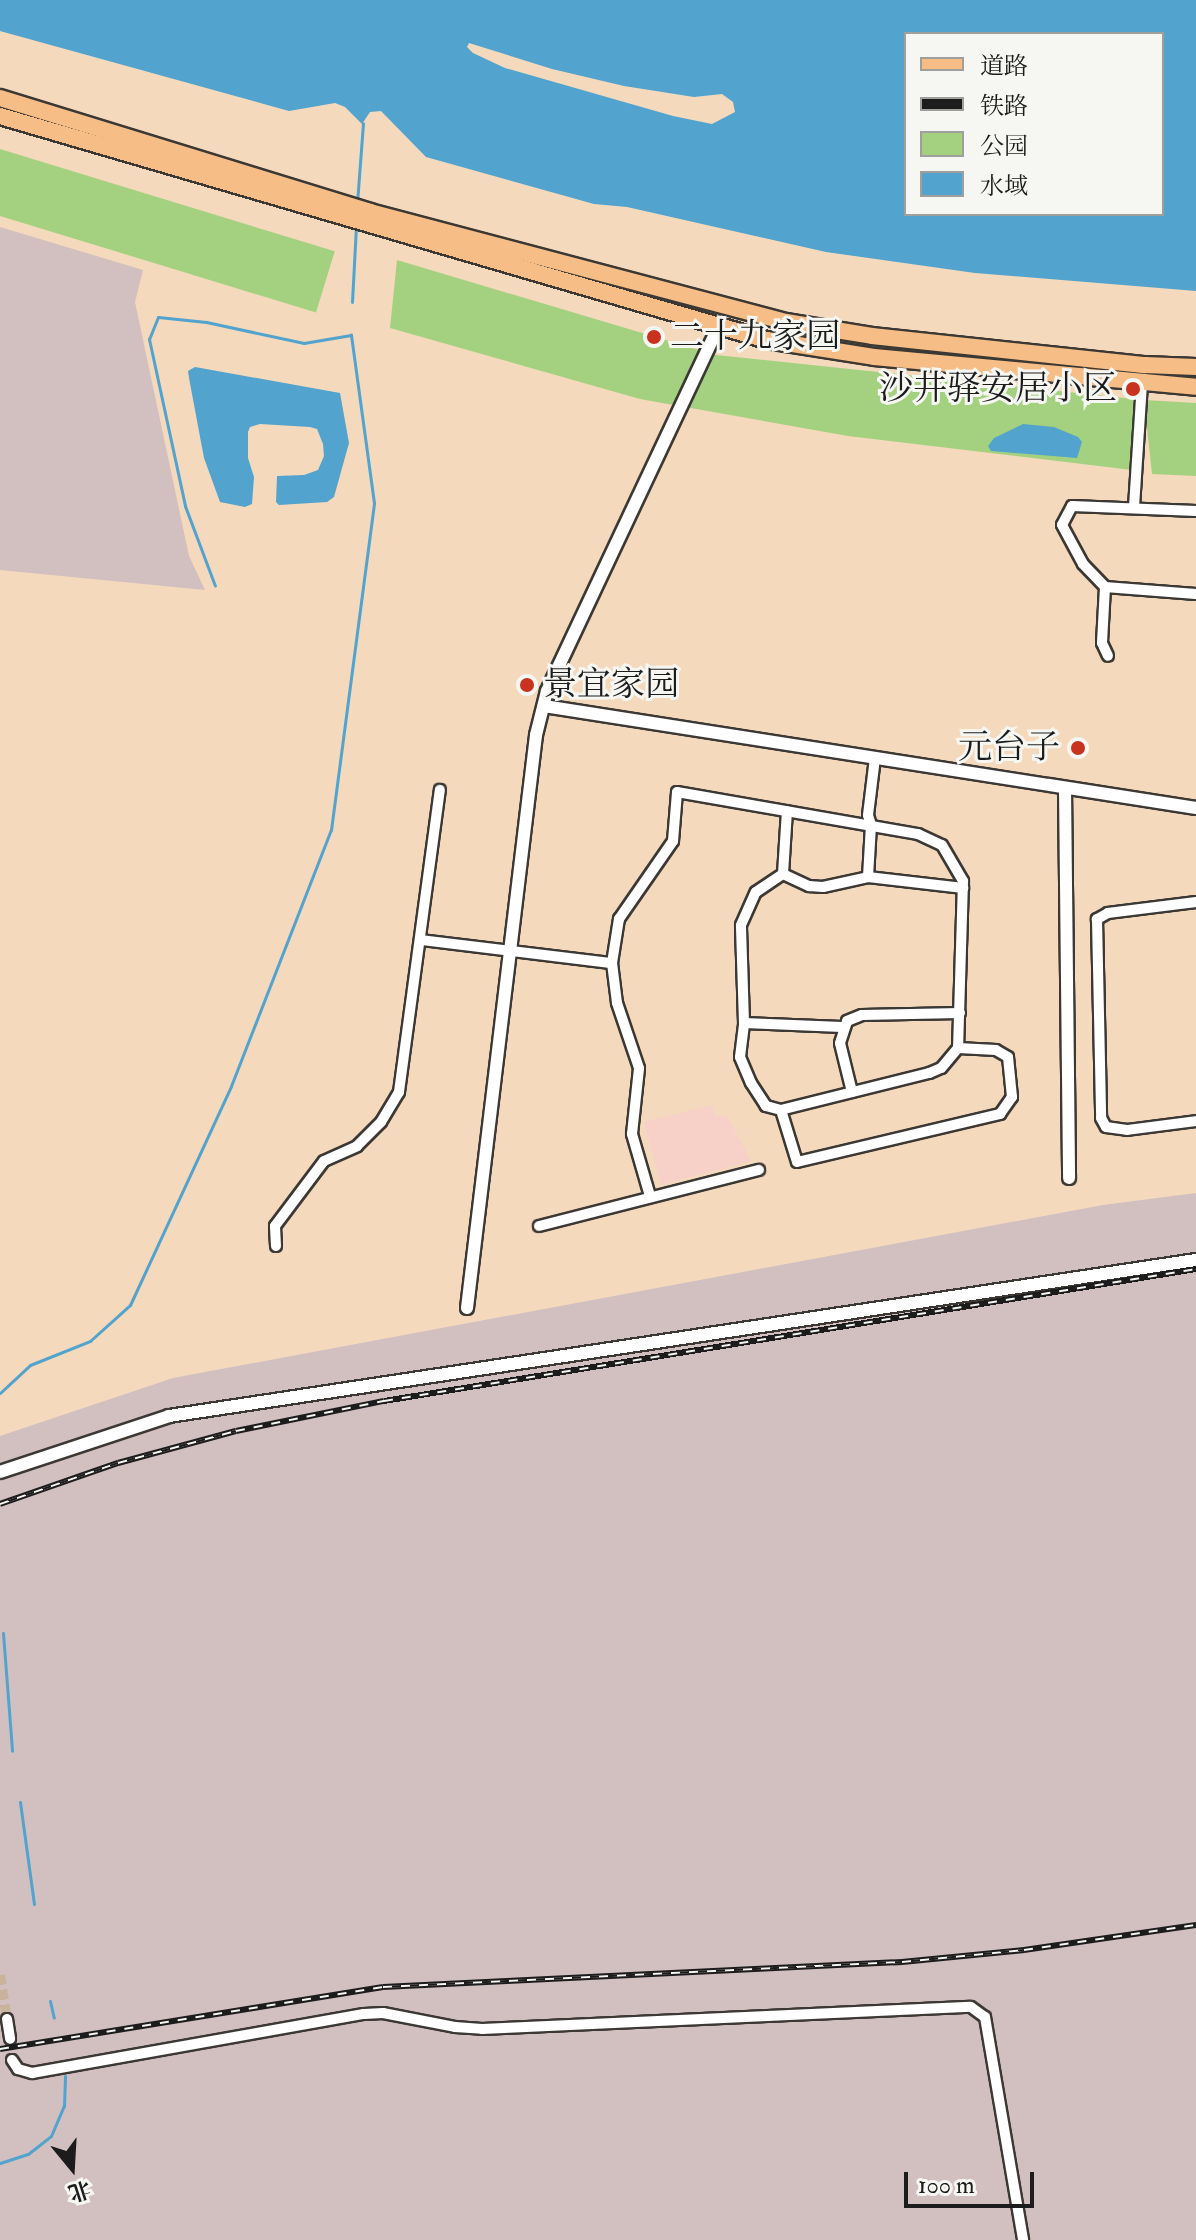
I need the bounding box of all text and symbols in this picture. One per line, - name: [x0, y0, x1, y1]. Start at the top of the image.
- legend: [904, 32, 1164, 216]
- text: 道路: [980, 51, 1028, 82]
- text: 铁路: [980, 91, 1028, 122]
- text: 公园: [980, 131, 1028, 162]
- text: 水域: [980, 171, 1028, 202]
- place label: 二十九家园: [670, 317, 840, 357]
- marker: 二十九家园: [645, 328, 663, 346]
- place label: 沙井驿安居小区: [879, 369, 1117, 409]
- marker: 沙井驿安居小区: [1124, 380, 1142, 398]
- place label: 景宜家园: [543, 665, 679, 705]
- marker: 景宜家园: [518, 676, 536, 694]
- place label: 元台子: [958, 728, 1060, 768]
- marker: 元台子: [1067, 737, 1089, 759]
- north arrow: [32, 2128, 112, 2208]
- scale bar: [908, 2156, 1038, 2206]
- text: 100 m: [918, 2170, 975, 2201]
- text: 北: [65, 2174, 94, 2208]

